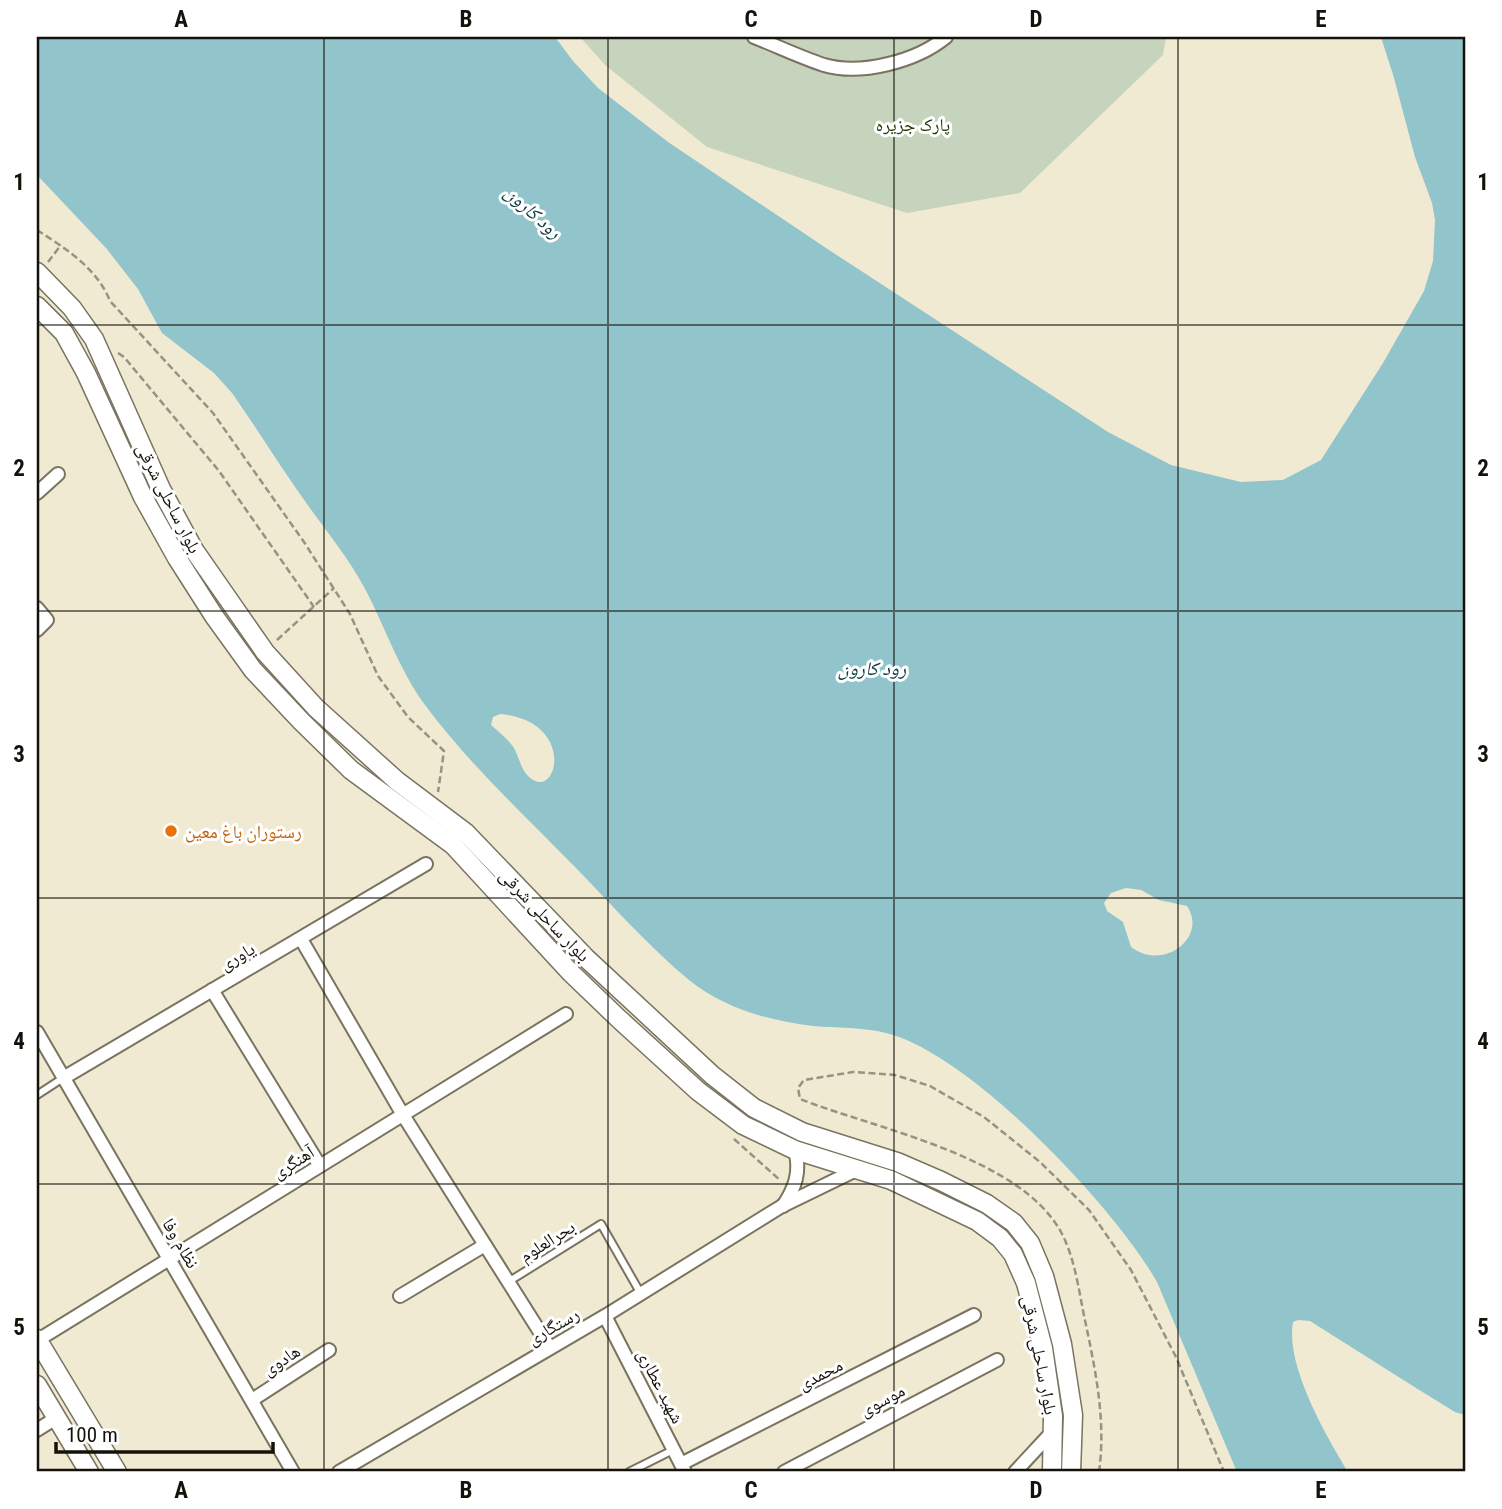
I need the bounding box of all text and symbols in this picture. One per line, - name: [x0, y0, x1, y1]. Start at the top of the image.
- text: A: [174, 6, 188, 33]
- text: B: [460, 6, 472, 33]
- text: C: [744, 6, 758, 33]
- text: D: [1030, 6, 1043, 33]
- text: E: [1315, 6, 1327, 33]
- park label: پارک جزیره: [876, 114, 950, 136]
- text: 1: [13, 169, 25, 196]
- text: 1: [1477, 169, 1489, 196]
- water label: رود کارون: [500, 181, 566, 243]
- street label: بلوار ساحلی شرقی: [131, 439, 206, 557]
- text: 2: [13, 455, 25, 482]
- text: 2: [1477, 455, 1489, 482]
- water label: رود کارون: [838, 657, 906, 680]
- text: 3: [13, 741, 25, 768]
- text: 3: [1477, 741, 1489, 768]
- place label: رستوران باغ معین: [185, 821, 302, 843]
- marker: رستوران باغ معین: [163, 823, 179, 839]
- street label: بلوار ساحلی شرقی: [495, 864, 595, 967]
- street label: یاوری: [216, 938, 259, 975]
- text: 4: [13, 1028, 25, 1055]
- text: 4: [1477, 1028, 1489, 1055]
- street label: آهنگری: [268, 1141, 319, 1184]
- street label: نظام وفا: [157, 1214, 204, 1273]
- street label: بحرالعلوم: [515, 1216, 580, 1268]
- street label: بلوار ساحلی شرقی: [1017, 1294, 1062, 1417]
- street label: رستگاری: [523, 1303, 583, 1350]
- text: 5: [13, 1314, 25, 1341]
- text: 5: [1477, 1314, 1489, 1341]
- street label: هادوی: [258, 1340, 304, 1381]
- street label: شهید عطاری: [632, 1345, 689, 1427]
- street label: محمدی: [794, 1354, 846, 1395]
- street label: موسوی: [856, 1379, 909, 1421]
- scale bar: [56, 1411, 273, 1455]
- text: 100 m: [66, 1423, 118, 1447]
- text: A: [174, 1477, 188, 1504]
- text: B: [460, 1477, 472, 1504]
- text: C: [744, 1477, 758, 1504]
- text: D: [1030, 1477, 1043, 1504]
- text: E: [1315, 1477, 1327, 1504]

